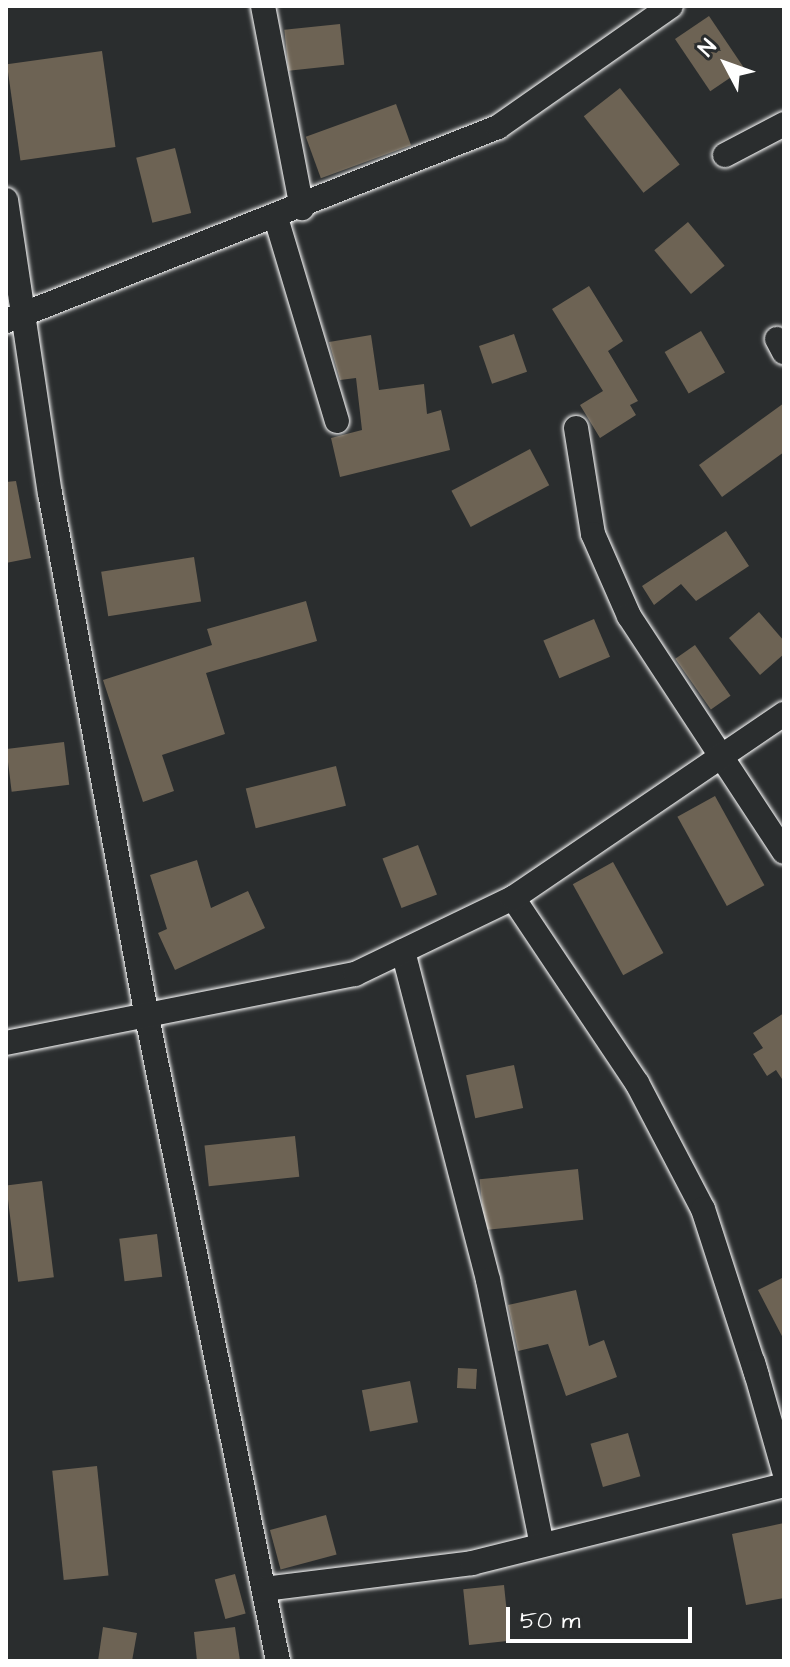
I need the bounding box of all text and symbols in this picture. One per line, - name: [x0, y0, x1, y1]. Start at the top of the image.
- north arrow: [686, 24, 766, 104]
- text: N: [691, 33, 724, 63]
- scale bar: [510, 1591, 696, 1641]
- text: 50 m: [520, 1604, 580, 1638]

